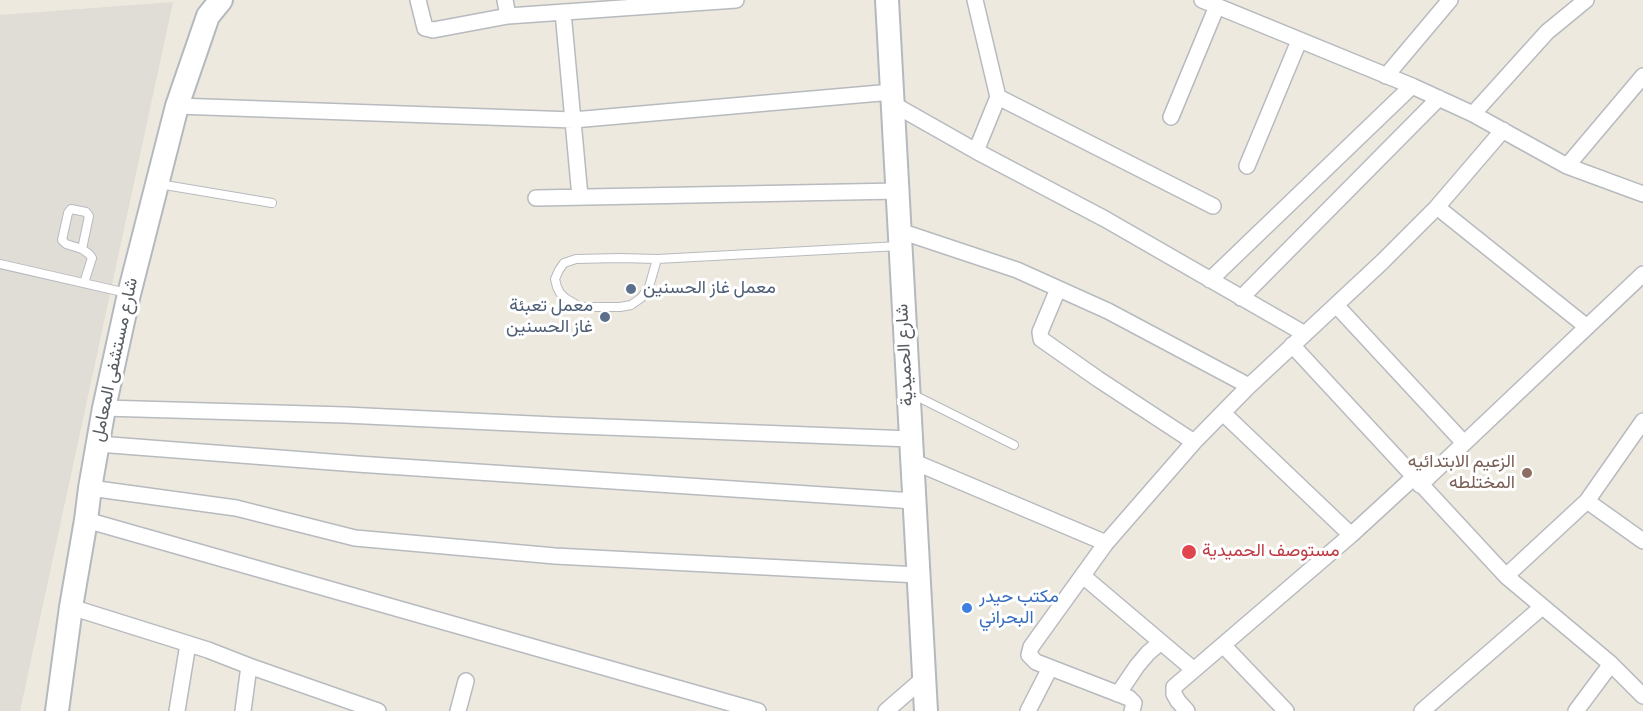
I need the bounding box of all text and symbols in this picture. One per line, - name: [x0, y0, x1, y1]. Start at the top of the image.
- street label: شارع مستشفى المعامل: [88, 276, 144, 444]
- place label: معمل غاز الحسنين: [643, 278, 776, 300]
- marker: معمل غاز الحسنين: [624, 282, 638, 296]
- place label: معمل تعبئة غاز الحسنين: [506, 296, 593, 338]
- street label: شارع الحميدية: [893, 303, 919, 407]
- marker: معمل تعبئة غاز الحسنين: [598, 310, 612, 324]
- place label: الزعيم الابتدائيه المختلطه: [1408, 452, 1515, 494]
- marker: الزعيم الابتدائيه المختلطه: [1520, 466, 1534, 480]
- place label: مستوصف الحميدية: [1202, 541, 1340, 563]
- marker: مستوصف الحميدية: [1180, 543, 1198, 561]
- place label: مكتب حيدر البحراني: [979, 587, 1059, 630]
- marker: مكتب حيدر البحراني: [960, 601, 974, 615]

